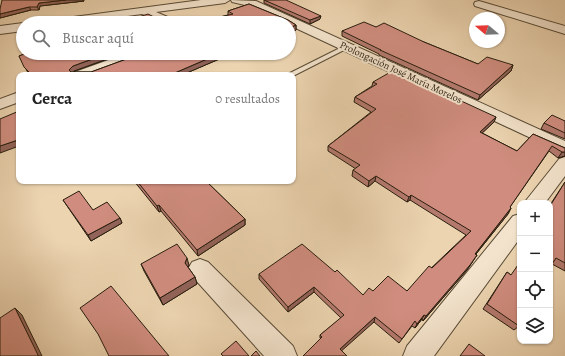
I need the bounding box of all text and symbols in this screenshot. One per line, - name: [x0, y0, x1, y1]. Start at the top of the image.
- north arrow: [469, 12, 505, 48]
- search box: [16, 16, 296, 60]
- icon: search: [30, 27, 52, 49]
- text: Buscar aquí: [62, 28, 134, 48]
- street label: Prolongación José María Morelos: [338, 38, 464, 106]
- text: Cerca: [32, 87, 72, 110]
- text: 0 resultados: [215, 90, 280, 107]
- map controls: [517, 200, 553, 344]
- button: +: [517, 200, 553, 236]
- button: −: [517, 236, 553, 272]
- button: locate: [517, 272, 553, 308]
- button: layers: [517, 308, 553, 344]

